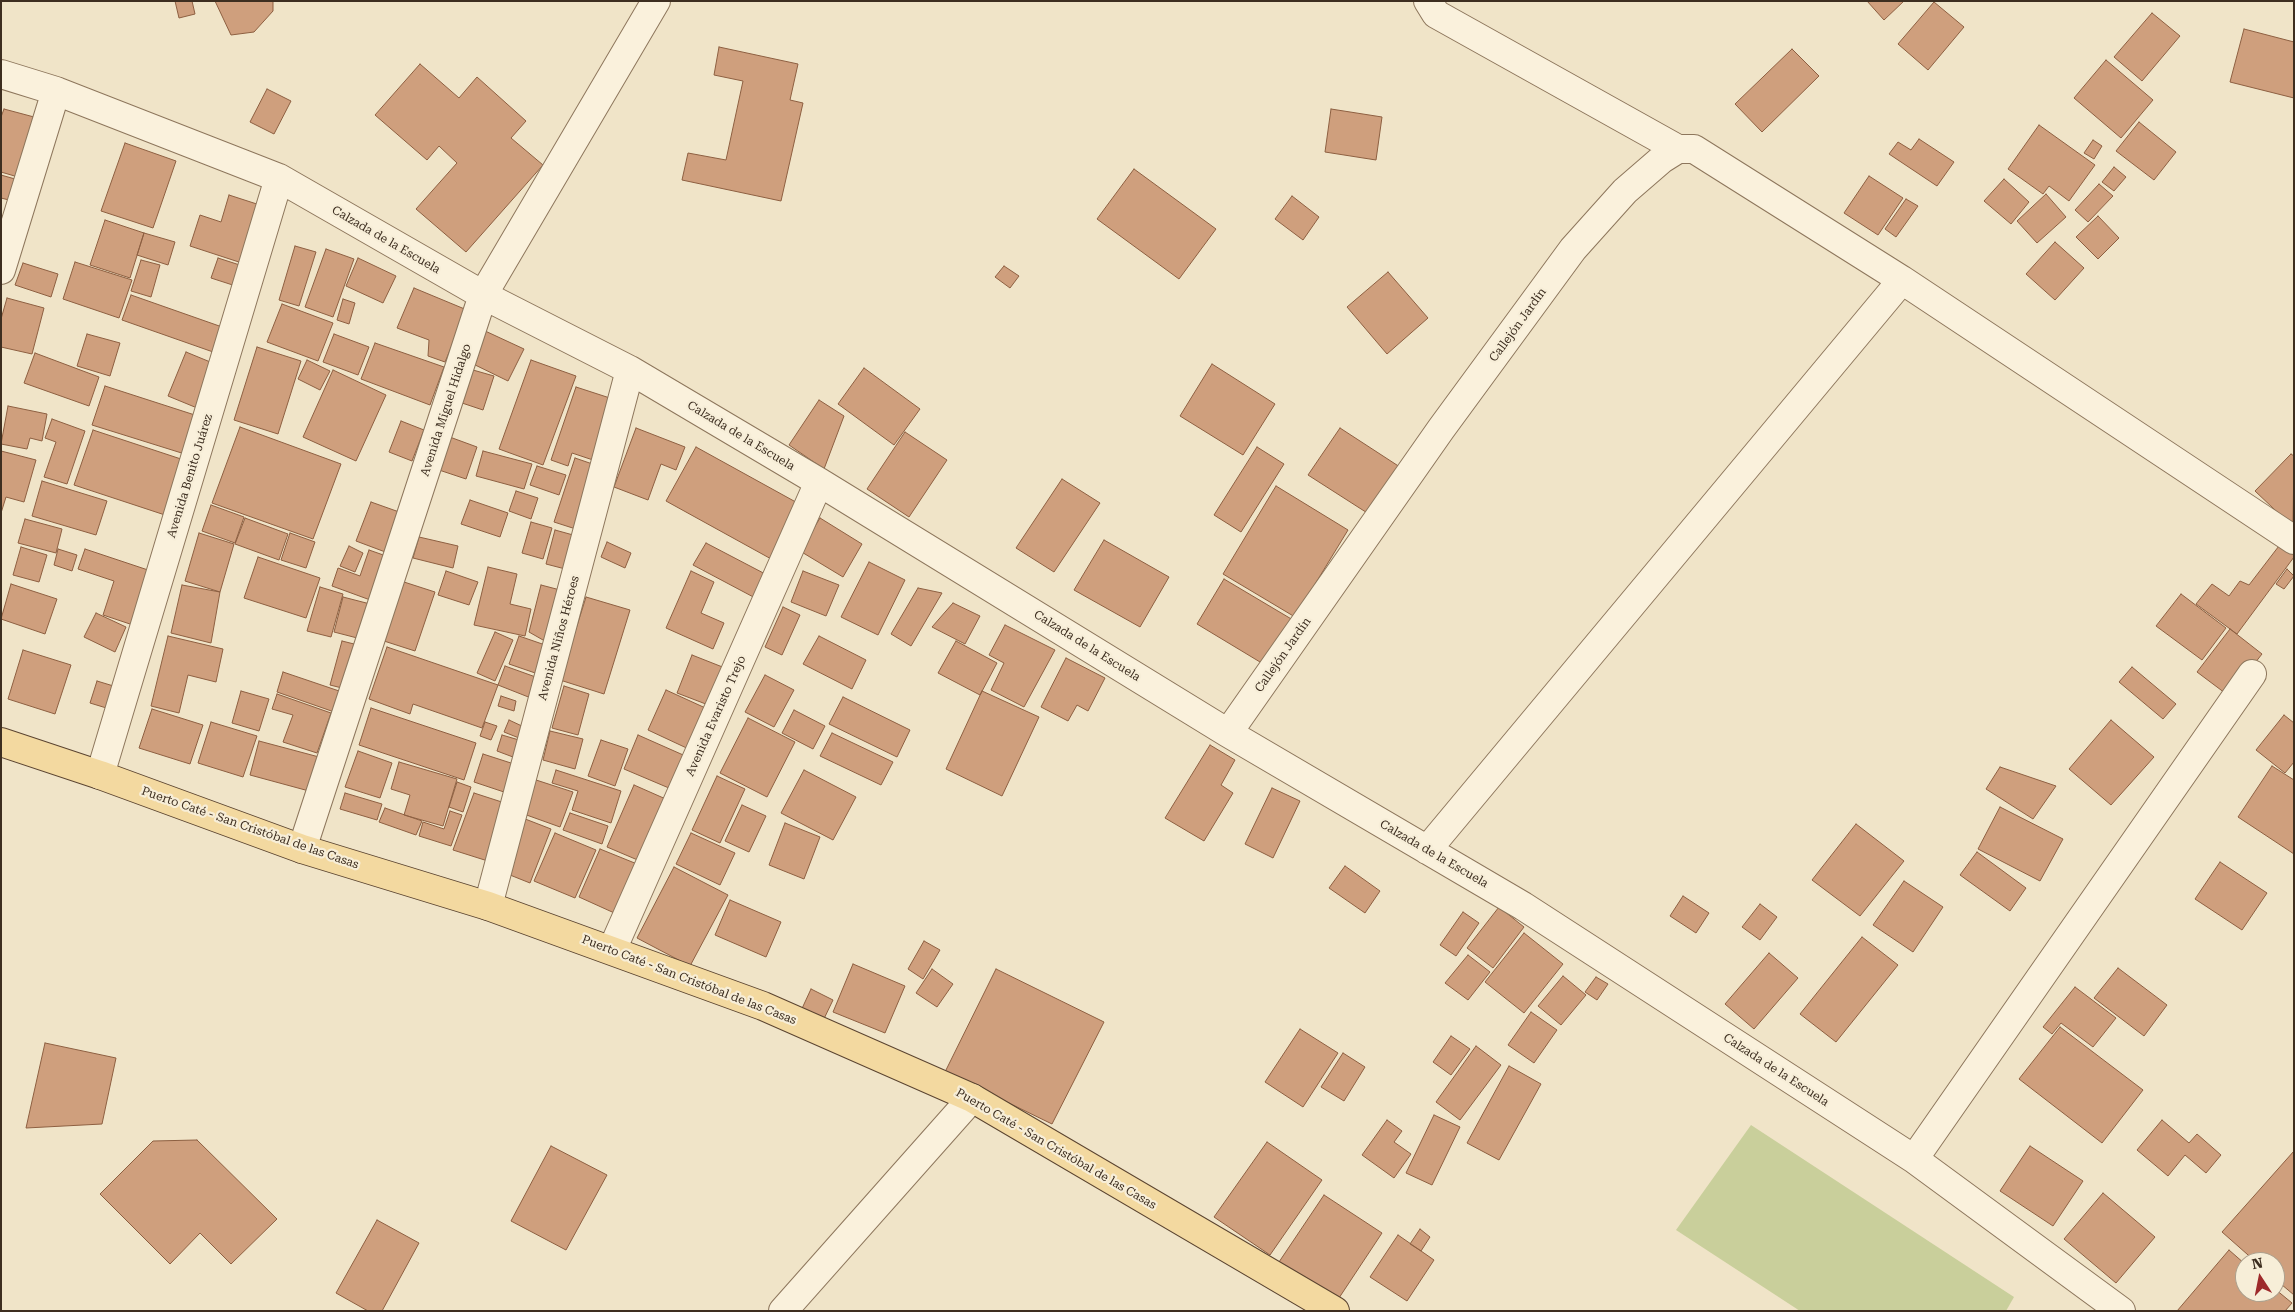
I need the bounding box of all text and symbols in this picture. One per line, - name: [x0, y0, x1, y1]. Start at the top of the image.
- street label: Calzada de la Escuela: [329, 203, 443, 277]
- street label: Callejón Jardín: [1486, 285, 1550, 365]
- street label: Avenida Miguel Hidalgo: [418, 342, 474, 478]
- street label: Calzada de la Escuela: [685, 398, 797, 474]
- street label: Avenida Benito Juárez: [164, 412, 216, 540]
- street label: Avenida Niños Héroes: [535, 574, 583, 702]
- street label: Calzada de la Escuela: [1031, 607, 1143, 685]
- street label: Callejón Jardín: [1252, 615, 1314, 695]
- street label: Avenida Evaristo Trejo: [683, 653, 749, 779]
- street label: Puerto Caté - San Cristóbal de las Casas: [139, 784, 361, 872]
- street label: Calzada de la Escuela: [1377, 817, 1491, 891]
- street label: Puerto Caté - San Cristóbal de las Casas: [580, 932, 798, 1028]
- street label: Calzada de la Escuela: [1721, 1030, 1831, 1110]
- street label: Puerto Caté - San Cristóbal de las Casas: [953, 1086, 1159, 1212]
- north arrow: [2235, 1252, 2285, 1302]
- text: N: [2251, 1254, 2264, 1272]

